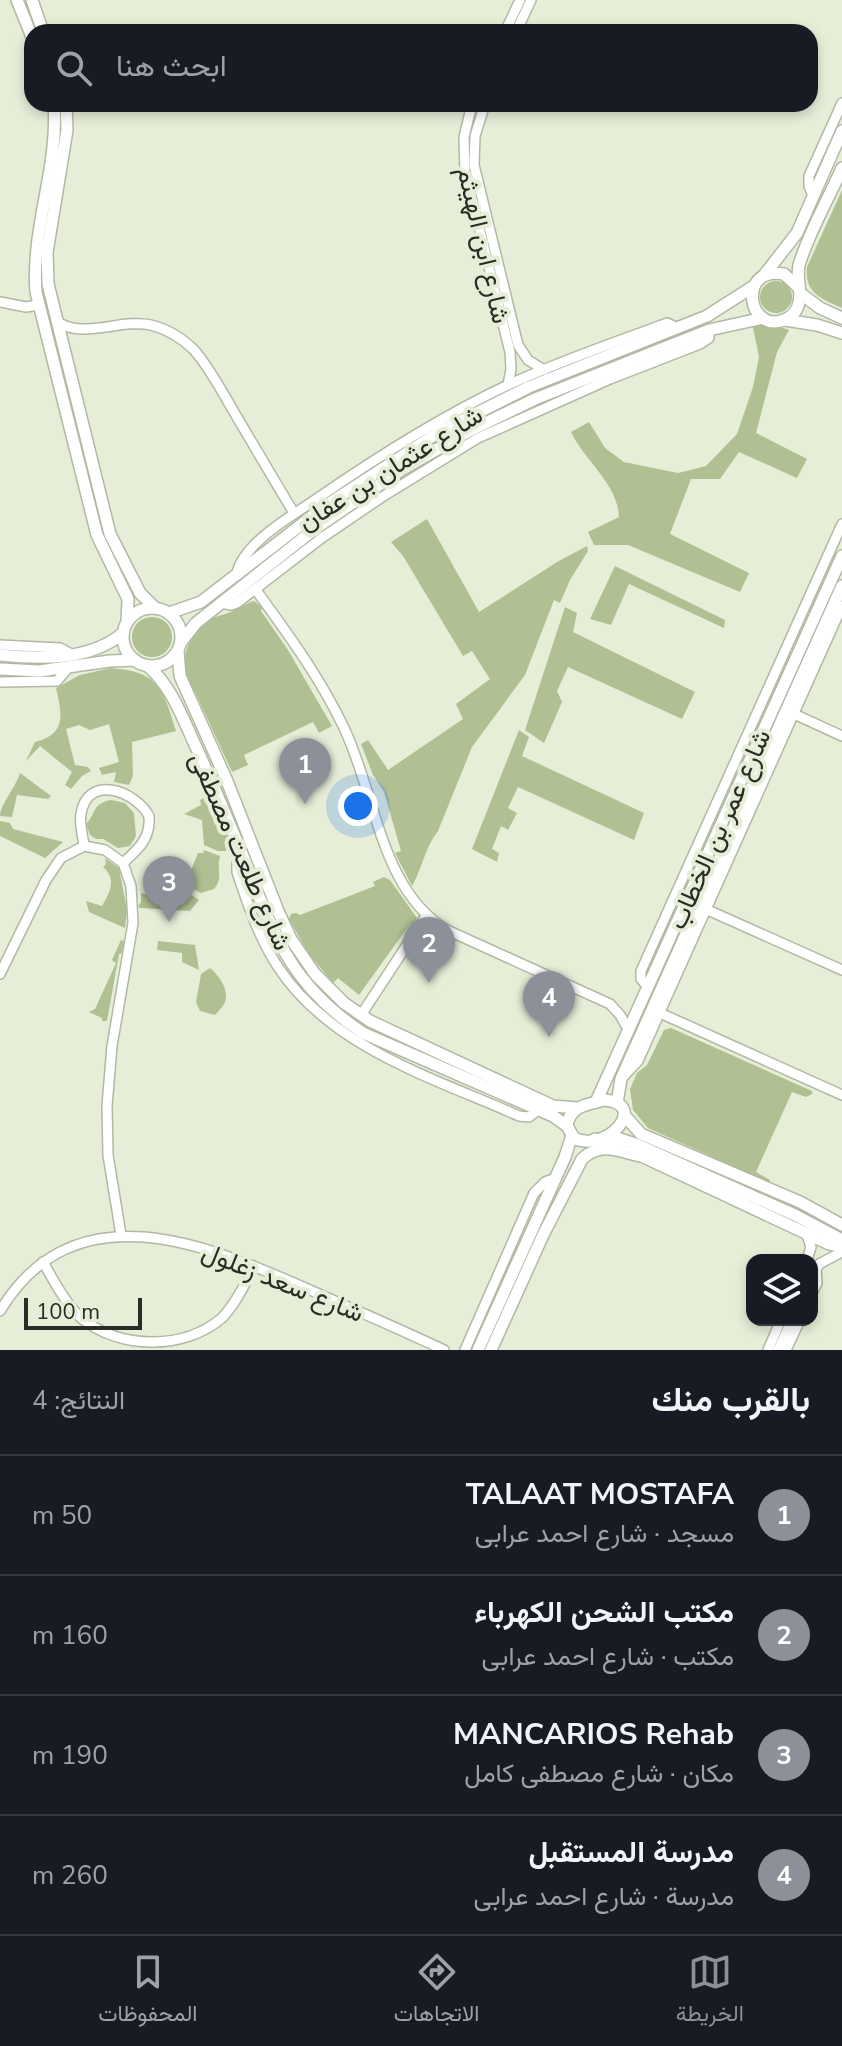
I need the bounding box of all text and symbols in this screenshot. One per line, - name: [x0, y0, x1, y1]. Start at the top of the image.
- search box: [24, 24, 818, 112]
- icon: search: [52, 46, 96, 90]
- text: ابحث هنا: [116, 46, 227, 87]
- street label: شارع ابن الهيثم: [448, 163, 519, 327]
- street label: شارع عثمان بن عفان: [291, 397, 489, 539]
- street label: شارع عمر بن الخطاب: [660, 724, 779, 935]
- pin: 1: [279, 738, 331, 804]
- street label: شارع طلعت مصطفى: [181, 747, 300, 956]
- your location: [338, 786, 378, 826]
- pin: 3: [143, 856, 195, 922]
- pin: 2: [403, 917, 455, 983]
- pin: 4: [523, 971, 575, 1037]
- street label: شارع سعد زغلول: [197, 1234, 369, 1331]
- map controls: [746, 1254, 818, 1326]
- button: layers: [746, 1254, 818, 1326]
- scale bar: [24, 1294, 142, 1330]
- text: 100 m: [36, 1297, 100, 1327]
- text: بالقرب منك: [652, 1377, 810, 1423]
- text: النتائج: 4: [32, 1383, 125, 1418]
- text: TALAAT MOSTAFA: [466, 1474, 734, 1515]
- text: 50 m: [32, 1498, 92, 1533]
- text: 1: [776, 1498, 792, 1533]
- text: مسجد · شارع احمد عرابى: [475, 1516, 734, 1551]
- text: مكتب الشحن الكهرباء: [474, 1592, 734, 1633]
- text: 160 m: [32, 1618, 108, 1653]
- text: 2: [776, 1618, 792, 1653]
- text: مكتب · شارع احمد عرابى: [481, 1639, 734, 1674]
- text: MANCARIOS Rehab: [453, 1714, 734, 1755]
- text: 190 m: [32, 1738, 108, 1773]
- text: 3: [776, 1738, 792, 1773]
- text: مكان · شارع مصطفى كامل: [464, 1756, 734, 1791]
- text: مدرسة المستقبل: [528, 1832, 734, 1873]
- text: 260 m: [32, 1858, 108, 1893]
- text: 4: [776, 1858, 792, 1893]
- text: مدرسة · شارع احمد عرابى: [474, 1879, 734, 1914]
- tab: المحفوظات: [98, 1950, 197, 2033]
- tab: الاتجاهات: [394, 1950, 479, 2033]
- tab: الخريطة: [676, 1950, 744, 2033]

